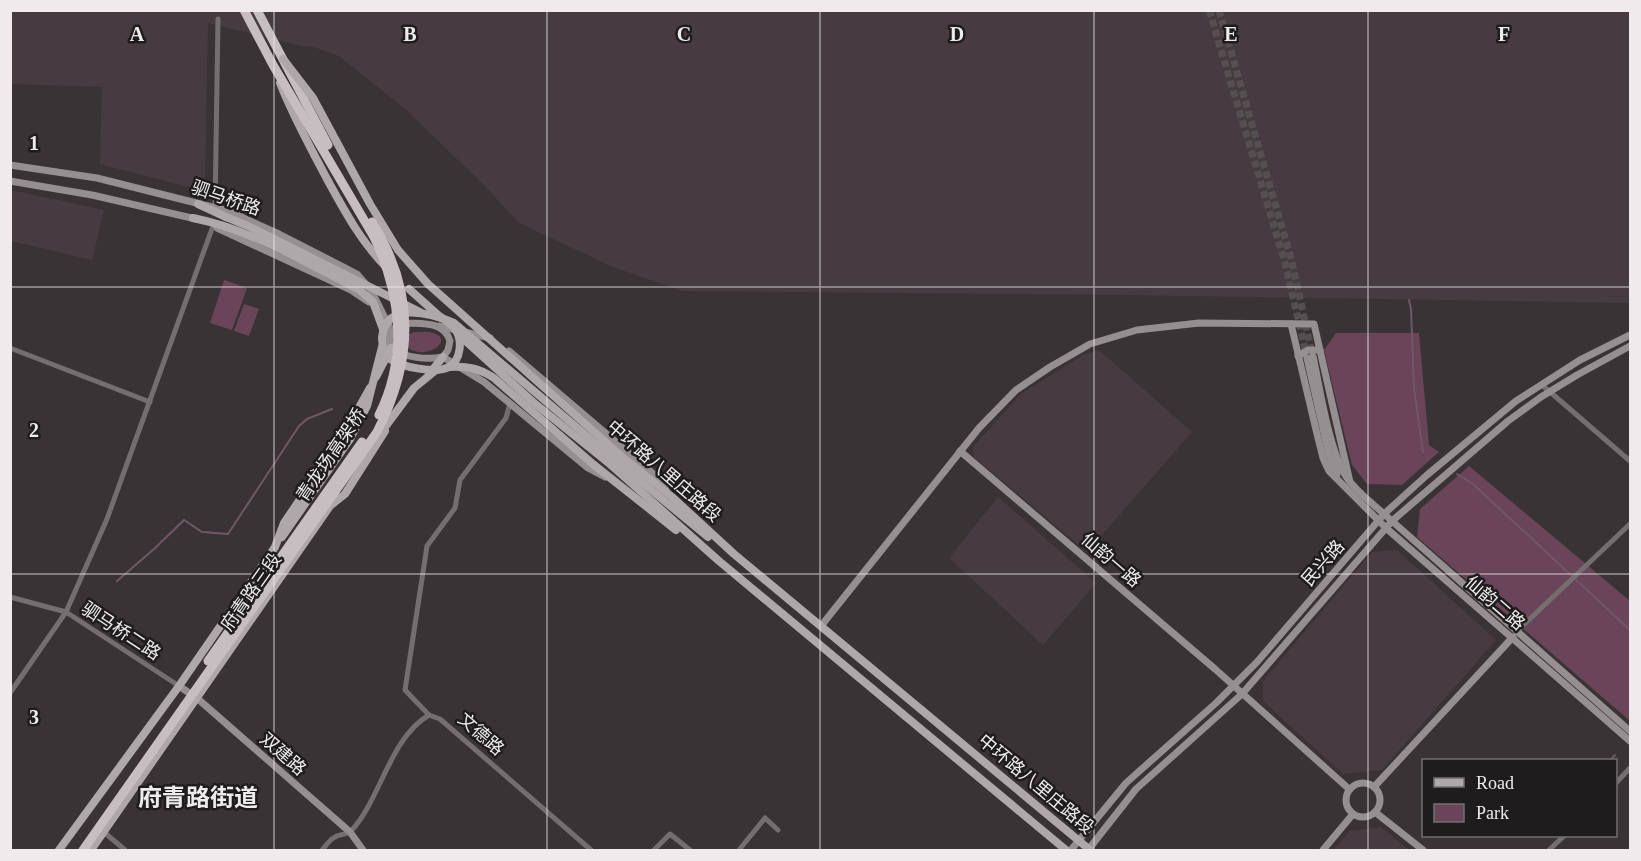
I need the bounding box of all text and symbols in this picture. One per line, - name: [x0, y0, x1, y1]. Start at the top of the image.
- text: A: [130, 23, 145, 45]
- text: B: [403, 23, 417, 45]
- text: C: [677, 23, 691, 45]
- text: D: [950, 23, 964, 45]
- text: E: [1224, 23, 1238, 45]
- text: F: [1498, 23, 1510, 45]
- text: 1: [29, 132, 39, 154]
- street label: 驷马桥路: [189, 177, 263, 219]
- street label: 青龙场高架桥: [293, 405, 369, 505]
- street label: 中环路八里庄路段: [603, 416, 725, 526]
- text: 2: [29, 419, 39, 441]
- street label: 仙韵一路: [1077, 529, 1145, 591]
- street label: 民兴路: [1298, 536, 1348, 590]
- street label: 府青路三段: [217, 549, 285, 635]
- street label: 仙韵二路: [1461, 572, 1529, 634]
- street label: 驷马桥二路: [78, 598, 164, 664]
- text: 3: [29, 706, 39, 728]
- street label: 文德路: [454, 709, 508, 759]
- street label: 双建路: [256, 729, 310, 779]
- street label: 中环路八里庄路段: [974, 730, 1098, 838]
- legend: [1422, 759, 1617, 837]
- text: Road: [1476, 773, 1514, 793]
- district label: 府青路街道: [138, 785, 258, 811]
- text: Park: [1476, 803, 1509, 823]

